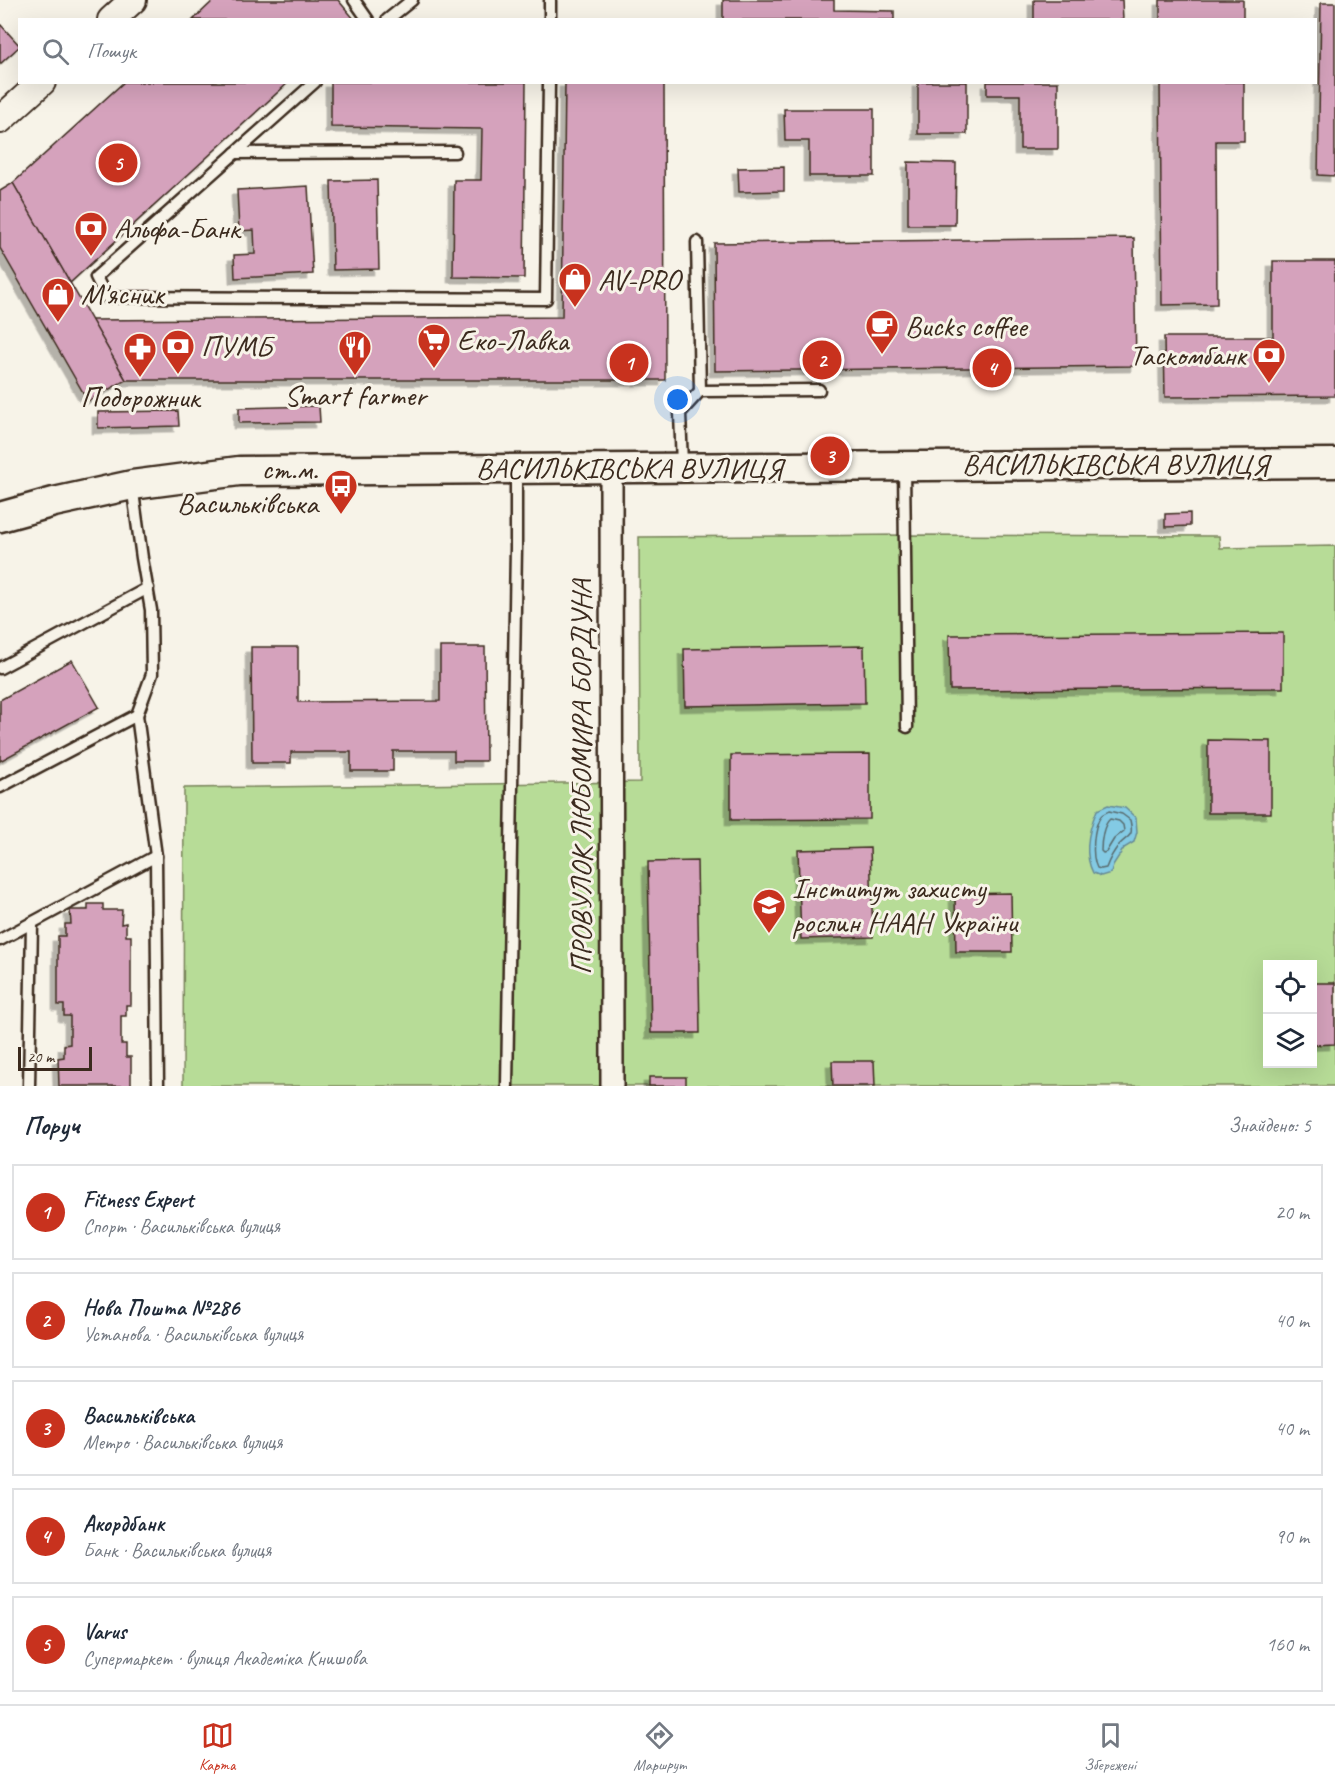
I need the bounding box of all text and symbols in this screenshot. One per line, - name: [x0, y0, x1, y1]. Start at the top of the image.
- search box: [18, 18, 1317, 84]
- icon: search: [39, 35, 72, 68]
- text: Пошук: [87, 37, 136, 65]
- pin: 5: [98, 140, 138, 186]
- place label: Альфа-Банк: [114, 209, 242, 247]
- bank icon: Альфа-Банк: [73, 210, 109, 257]
- place label: AV-PRO: [598, 260, 683, 298]
- shop icon: AV-PRO: [557, 261, 593, 308]
- place label: М'ясник: [81, 275, 166, 313]
- shop icon: М'ясник: [40, 276, 76, 323]
- place label: Bucks coffee: [905, 307, 1029, 345]
- cafe icon: Bucks coffee: [864, 308, 900, 355]
- place label: Еко-Лавка: [457, 321, 570, 359]
- supermarket icon: Еко-Лавка: [416, 322, 452, 369]
- place label: ПУМБ: [201, 327, 276, 365]
- bank icon: ПУМБ: [160, 328, 196, 375]
- restaurant icon: Smart farmer: [337, 329, 373, 376]
- pharmacy icon: Подорожник: [122, 331, 158, 378]
- place label: Таскомбанк: [1130, 336, 1248, 374]
- bank icon: Таскомбанк: [1251, 337, 1287, 384]
- pin: 2: [802, 338, 842, 382]
- pin: 1: [610, 340, 648, 386]
- pin: 4: [972, 346, 1012, 391]
- place label: Smart farmer: [284, 376, 429, 414]
- place label: Подорожник: [80, 378, 202, 416]
- your location: [663, 385, 692, 414]
- pin: 3: [810, 434, 850, 478]
- street label: ВАСИЛЬКІВСЬКА ВУЛИЦЯ: [962, 445, 1273, 483]
- street label: ВАСИЛЬКІВСЬКА ВУЛИЦЯ: [476, 449, 787, 487]
- place label: ст.м. Васильківська: [177, 450, 320, 522]
- bus stop icon: ст.м. Васильківська: [323, 468, 359, 515]
- street label: ПРОВУЛОК ЛЮБОМИРА БОРДУНА: [562, 577, 600, 975]
- place label: Інститут захисту рослин НААН України: [792, 869, 1019, 941]
- school or university icon: Інститут захисту рослин НААН України: [751, 887, 787, 934]
- map controls: [1263, 960, 1317, 1068]
- button: locate: [1263, 960, 1317, 1014]
- button: layers: [1263, 1014, 1317, 1068]
- scale bar: [18, 1044, 92, 1072]
- text: 20 m: [27, 1047, 54, 1067]
- text: Поруч: [24, 1109, 80, 1142]
- text: Знайдено: 5: [1229, 1113, 1311, 1138]
- text: Fitness Expert: [83, 1186, 193, 1214]
- text: 1: [41, 1200, 50, 1225]
- text: 20 m: [1275, 1200, 1309, 1225]
- text: Спорт · Васильківська вулиця: [83, 1214, 280, 1239]
- text: Нова Пошта №286: [83, 1294, 239, 1322]
- text: 2: [41, 1308, 50, 1333]
- text: 40 m: [1275, 1308, 1309, 1333]
- text: Установа · Васильківська вулиця: [83, 1322, 303, 1347]
- text: Васильківська: [83, 1402, 194, 1430]
- text: 3: [41, 1416, 50, 1441]
- text: 40 m: [1275, 1416, 1309, 1441]
- text: Метро · Васильківська вулиця: [83, 1430, 283, 1455]
- text: Акордбанк: [83, 1510, 165, 1538]
- text: 4: [41, 1524, 50, 1549]
- text: 90 m: [1275, 1524, 1309, 1549]
- text: Банк · Васильківська вулиця: [83, 1538, 271, 1563]
- text: Varus: [83, 1618, 126, 1646]
- text: 5: [41, 1632, 50, 1657]
- text: 160 m: [1266, 1632, 1309, 1657]
- text: Супермаркет · вулиця Академіка Книшова: [83, 1646, 366, 1671]
- tab: Карта: [199, 1719, 235, 1775]
- tab: Маршрут: [633, 1719, 686, 1775]
- tab: Збережені: [1084, 1719, 1136, 1775]

